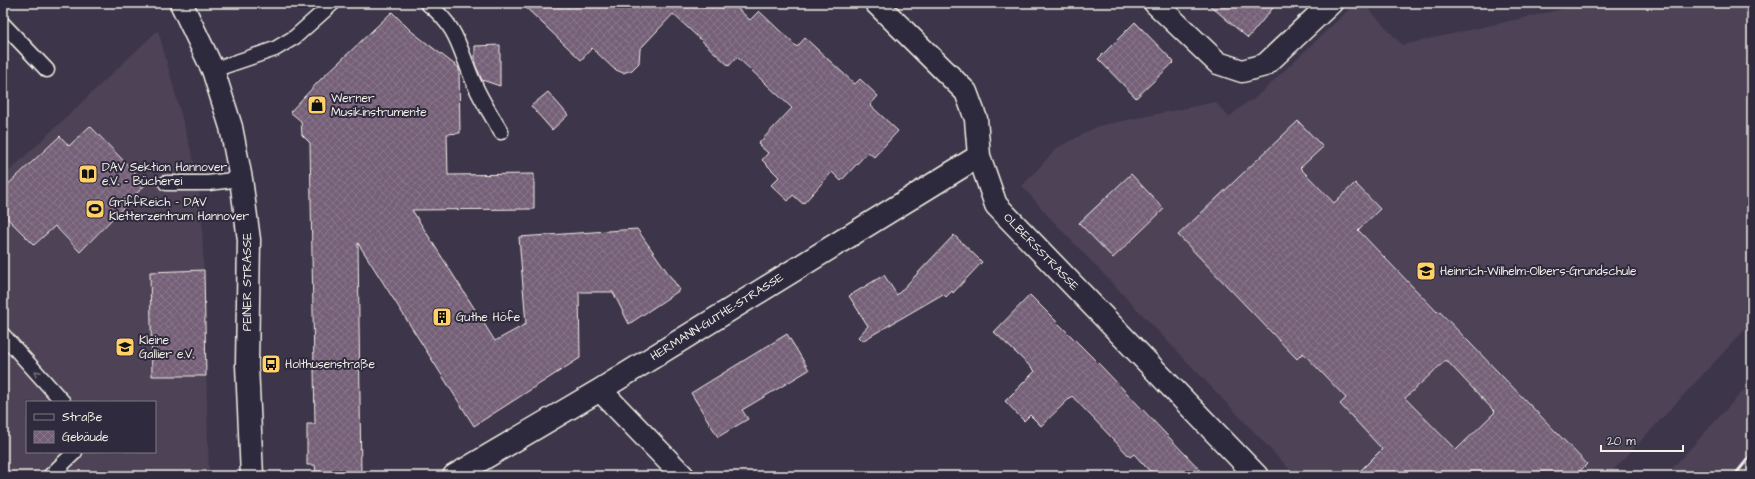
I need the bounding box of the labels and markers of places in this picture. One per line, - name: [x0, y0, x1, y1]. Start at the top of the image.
- place label: Werner Musikinstrumente: [331, 90, 427, 121]
- shop icon: Werner Musikinstrumente: [306, 94, 328, 116]
- place label: DAV Sektion Hannover e.V. - Bücherei: [102, 159, 227, 190]
- library icon: DAV Sektion Hannover e.V. - Bücherei: [77, 163, 99, 185]
- place label: GriffReich - DAV Kletterzentrum Hannover: [109, 194, 249, 225]
- sports icon: GriffReich - DAV Kletterzentrum Hannover: [84, 198, 106, 220]
- school or university icon: Heinrich-Wilhelm-Olbers-Grundschule: [1415, 260, 1437, 282]
- place label: Heinrich-Wilhelm-Olbers-Grundschule: [1440, 263, 1637, 280]
- building icon: Guthe Höfe: [431, 306, 453, 328]
- place label: Guthe Höfe: [456, 309, 521, 326]
- place label: Kleine Gallier e.V.: [139, 332, 195, 363]
- school or university icon: Kleine Gallier e.V.: [114, 336, 136, 358]
- bus stop icon: Holthusenstraße: [260, 353, 282, 375]
- place label: Holthusenstraße: [285, 356, 375, 373]

